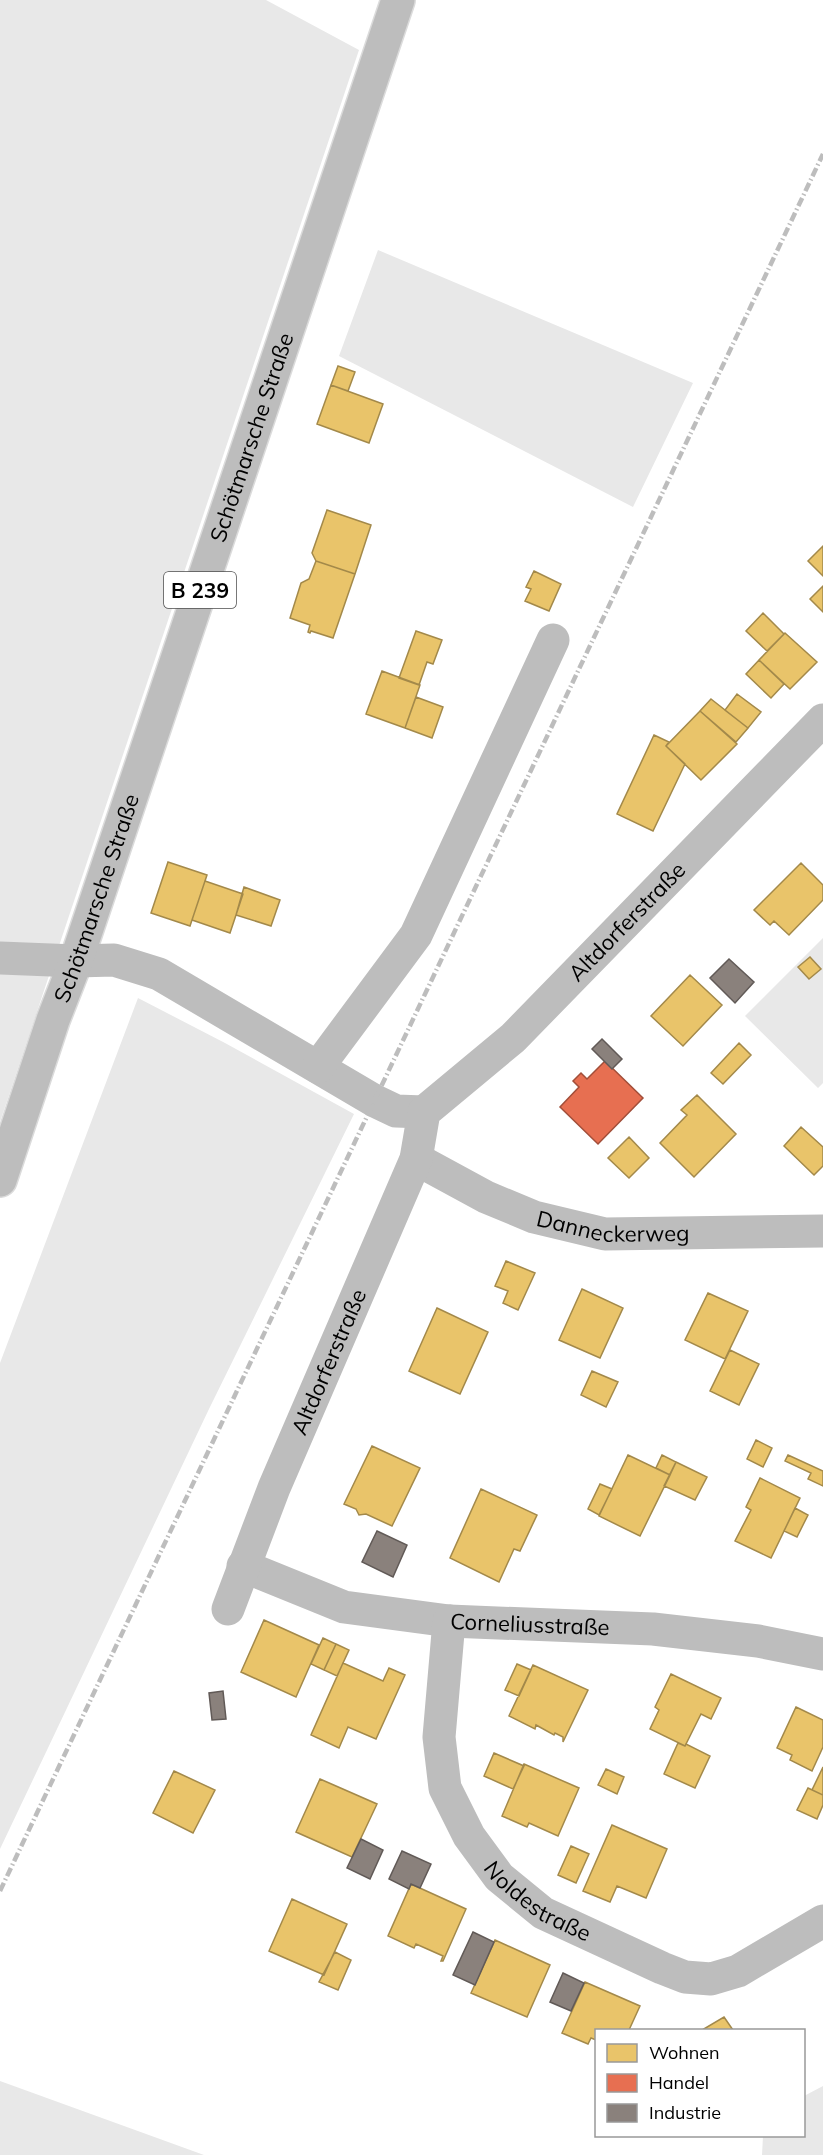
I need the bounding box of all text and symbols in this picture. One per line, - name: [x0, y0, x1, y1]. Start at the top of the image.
- street label: Schötmarsche Straße: [203, 329, 299, 546]
- road number: B 239: [164, 572, 236, 608]
- street label: Schötmarsche Straße: [47, 790, 145, 1006]
- street label: Altdorferstraße: [562, 856, 691, 987]
- street label: Danneckerweg: [534, 1204, 690, 1248]
- street label: Altdorferstraße: [285, 1285, 372, 1439]
- street label: Corneliusstraße: [450, 1607, 610, 1641]
- street label: Noldestraße: [478, 1855, 596, 1947]
- legend: [595, 2029, 805, 2137]
- text: Wohnen: [649, 2041, 720, 2064]
- text: Handel: [649, 2071, 709, 2094]
- text: Industrie: [649, 2101, 721, 2124]

